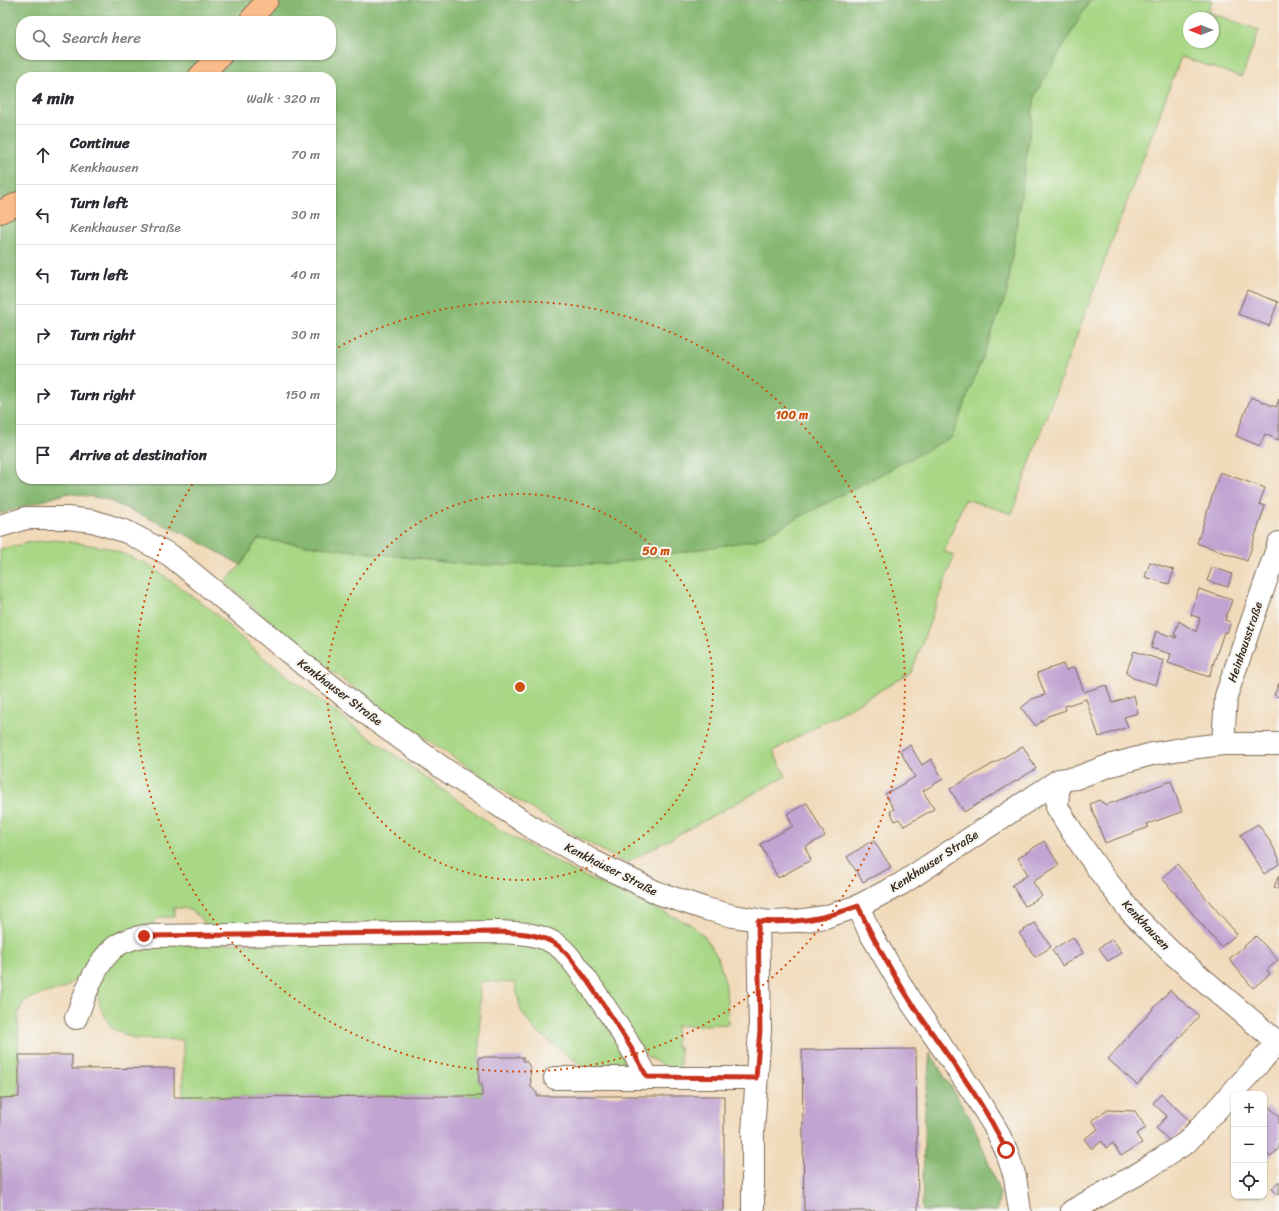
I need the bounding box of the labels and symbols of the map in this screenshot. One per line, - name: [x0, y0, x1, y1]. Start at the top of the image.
- north arrow: [1183, 12, 1219, 48]
- text: 100 m: [776, 404, 809, 426]
- text: 50 m: [642, 540, 670, 562]
- street label: Heinhausstraße: [1221, 599, 1269, 685]
- street label: Kenkhauser Straße: [293, 652, 388, 732]
- centre of rings: [513, 680, 527, 694]
- street label: Kenkhauser Straße: [885, 824, 983, 898]
- street label: Kenkhauser Straße: [560, 836, 662, 902]
- street label: Kenkhausen: [1116, 894, 1176, 956]
- route end: [135, 927, 153, 945]
- route start: [997, 1141, 1015, 1159]

